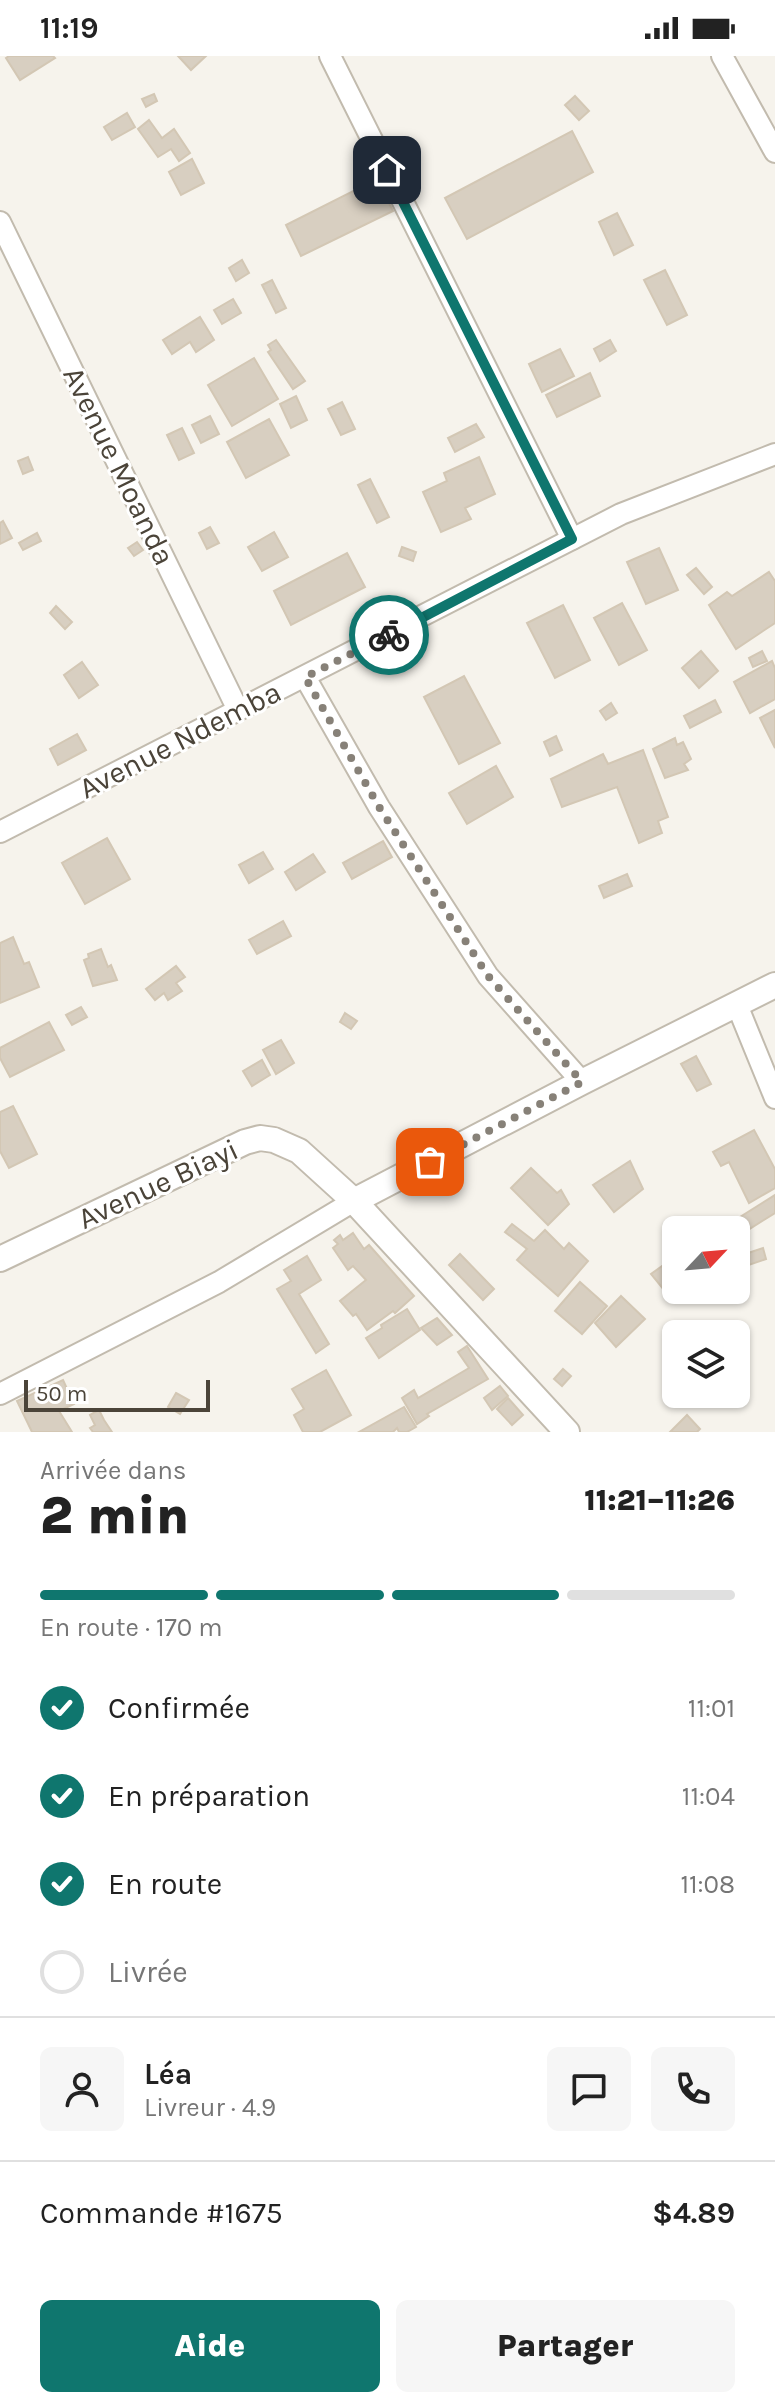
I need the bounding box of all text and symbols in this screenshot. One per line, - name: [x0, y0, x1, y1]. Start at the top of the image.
- text: 11:19: [40, 10, 98, 46]
- pin: [353, 136, 421, 204]
- icon: home: [365, 148, 409, 192]
- street label: Avenue Moanda: [55, 361, 183, 571]
- courier: [349, 595, 429, 675]
- icon: bike: [367, 613, 411, 657]
- street label: Avenue Ndemba: [73, 674, 287, 806]
- pin: [396, 1128, 464, 1196]
- street label: Avenue Biayi: [72, 1131, 244, 1237]
- icon: bag: [408, 1140, 452, 1184]
- north arrow: [662, 1216, 750, 1304]
- map controls: [662, 1216, 750, 1408]
- button: layers: [662, 1320, 750, 1408]
- scale bar: [24, 1376, 210, 1412]
- text: 50 m: [36, 1381, 87, 1407]
- text: Arrivée dans: [40, 1455, 187, 1486]
- text: 11:21–11:26: [584, 1482, 735, 1518]
- text: 2 min: [40, 1485, 189, 1546]
- text: En route · 170 m: [40, 1612, 223, 1643]
- icon: check: [40, 1686, 84, 1730]
- text: Confirmée: [108, 1690, 250, 1726]
- text: 11:01: [688, 1693, 735, 1724]
- icon: check: [40, 1774, 84, 1818]
- text: En préparation: [108, 1778, 310, 1814]
- text: 11:04: [682, 1781, 735, 1812]
- icon: check: [40, 1862, 84, 1906]
- text: En route: [108, 1866, 222, 1902]
- text: 11:08: [680, 1869, 735, 1900]
- text: Livrée: [108, 1954, 188, 1990]
- button: person: [40, 2047, 124, 2131]
- button: chat: [547, 2047, 631, 2131]
- button: phone: [651, 2047, 735, 2131]
- text: Léa: [144, 2056, 192, 2092]
- text: Livreur · 4.9: [144, 2092, 276, 2123]
- text: Commande #1675: [40, 2195, 283, 2231]
- text: $4.89: [652, 2195, 735, 2231]
- button: Aide: [40, 2300, 380, 2392]
- button: Partager: [396, 2300, 735, 2392]

